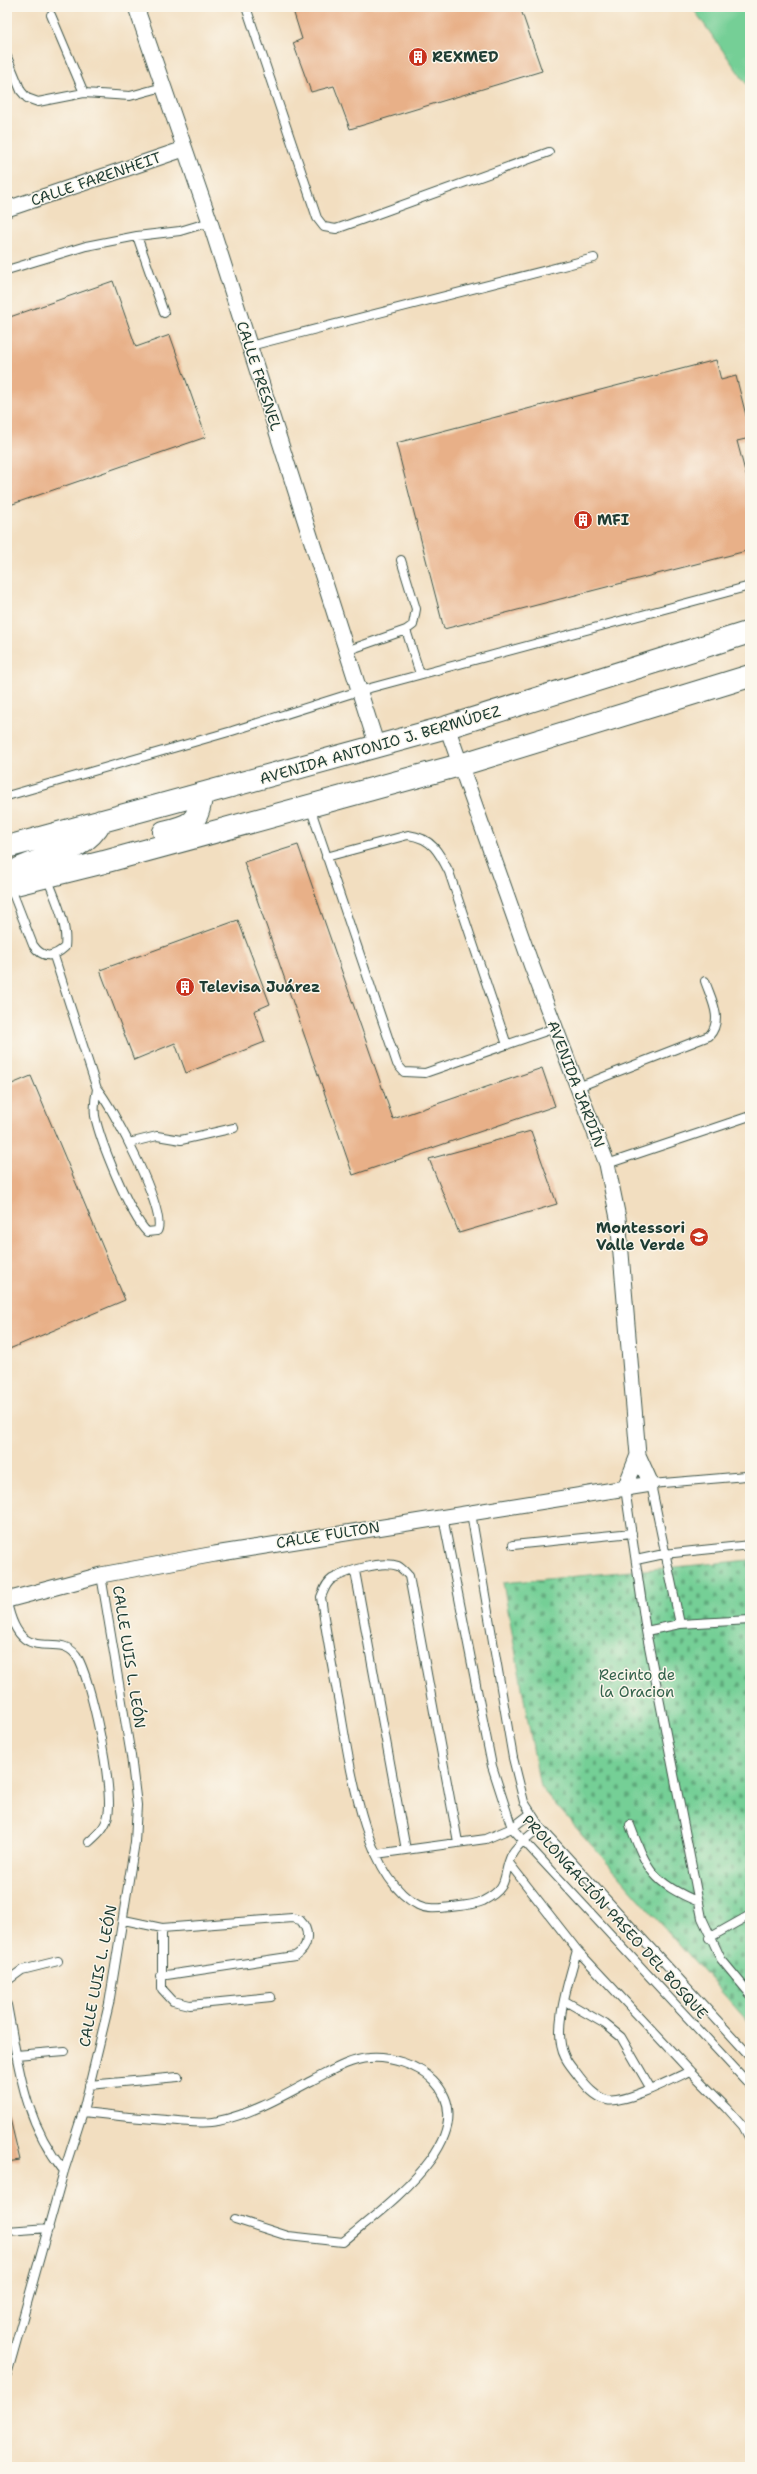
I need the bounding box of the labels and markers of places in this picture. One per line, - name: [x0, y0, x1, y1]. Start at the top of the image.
- building icon: REXMED: [407, 46, 429, 68]
- place label: REXMED: [432, 47, 499, 67]
- building icon: MFI: [572, 509, 594, 531]
- place label: MFI: [597, 510, 629, 530]
- building icon: Televisa Juárez: [174, 976, 196, 998]
- place label: Televisa Juárez: [199, 977, 320, 997]
- place label: Montessori Valle Verde: [596, 1218, 685, 1255]
- school or university icon: Montessori Valle Verde: [688, 1226, 710, 1248]

